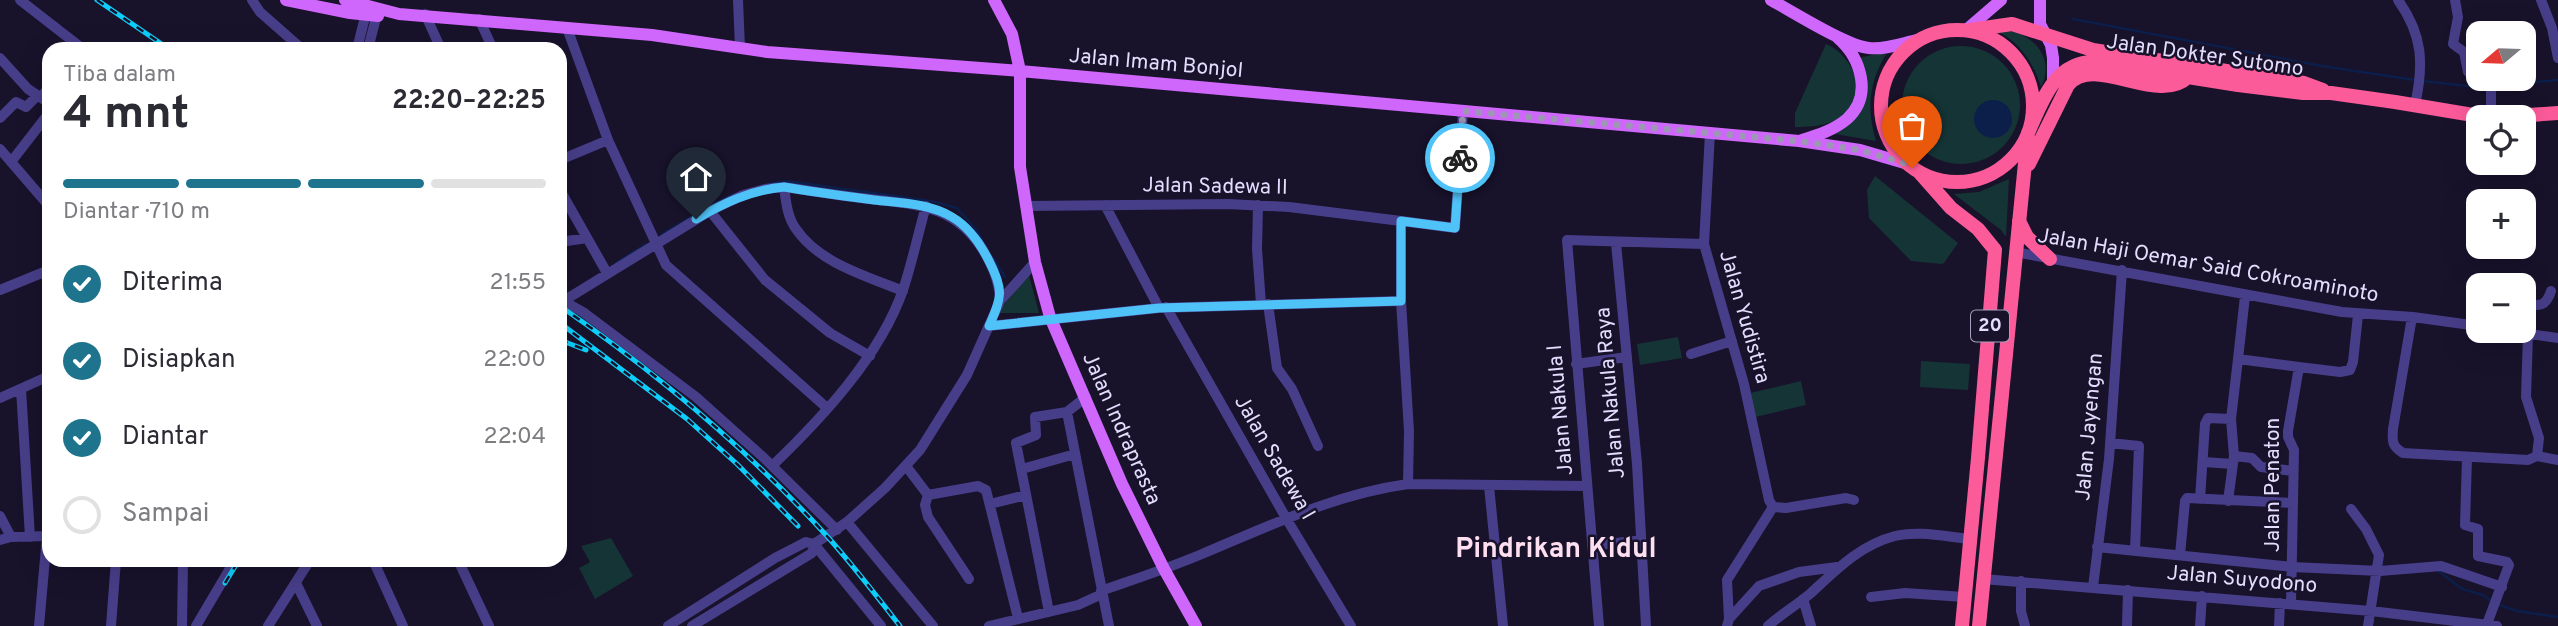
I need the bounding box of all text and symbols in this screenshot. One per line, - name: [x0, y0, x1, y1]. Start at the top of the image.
- north arrow: [2466, 21, 2536, 91]
- map controls: [2466, 21, 2536, 343]
- street label: Jalan Dokter Sutomo: [2105, 29, 2305, 83]
- street label: Jalan Imam Bonjol: [1068, 43, 1244, 85]
- text: Tiba dalam: [63, 61, 176, 90]
- text: 22:20–22:25: [392, 85, 546, 118]
- text: 4 mnt: [63, 86, 189, 145]
- pin: [1882, 96, 1942, 168]
- button: locate: [2466, 105, 2536, 175]
- icon: bag: [1893, 107, 1931, 145]
- courier: [1425, 123, 1495, 193]
- icon: bike: [1441, 139, 1479, 177]
- pin: [666, 147, 726, 219]
- icon: home: [677, 158, 715, 196]
- street label: Jalan Sadewa II: [1142, 172, 1288, 202]
- button: +: [2466, 189, 2536, 259]
- text: Diantar · 710 m: [63, 198, 210, 227]
- street label: Jalan Haji Oemar Said Cokroaminoto: [2035, 223, 2381, 309]
- street label: Jalan Yudistira: [1712, 247, 1776, 387]
- icon: check: [63, 265, 101, 303]
- text: Diterima: [122, 267, 223, 300]
- text: 21:55: [490, 269, 546, 298]
- button: −: [2466, 273, 2536, 343]
- street label: Jalan Nakula Raya: [1590, 306, 1632, 480]
- road number: 20: [1971, 310, 2009, 342]
- icon: check: [63, 342, 101, 380]
- street label: Jalan Nakula I: [1542, 343, 1580, 477]
- text: Disiapkan: [122, 344, 236, 377]
- text: 22:00: [483, 346, 546, 375]
- street label: Jalan Indraprasta: [1075, 349, 1167, 509]
- street label: Jalan Jayengan: [2070, 352, 2110, 502]
- street label: Jalan Sadewa I: [1227, 391, 1321, 525]
- street label: Jalan Penaton: [2260, 418, 2287, 552]
- icon: check: [63, 419, 101, 457]
- text: Diantar: [122, 421, 208, 454]
- text: 22:04: [484, 423, 546, 452]
- text: Sampai: [122, 498, 209, 531]
- district label: Pindrikan Kidul: [1455, 532, 1657, 568]
- street label: Jalan Suyodono: [2166, 560, 2318, 600]

